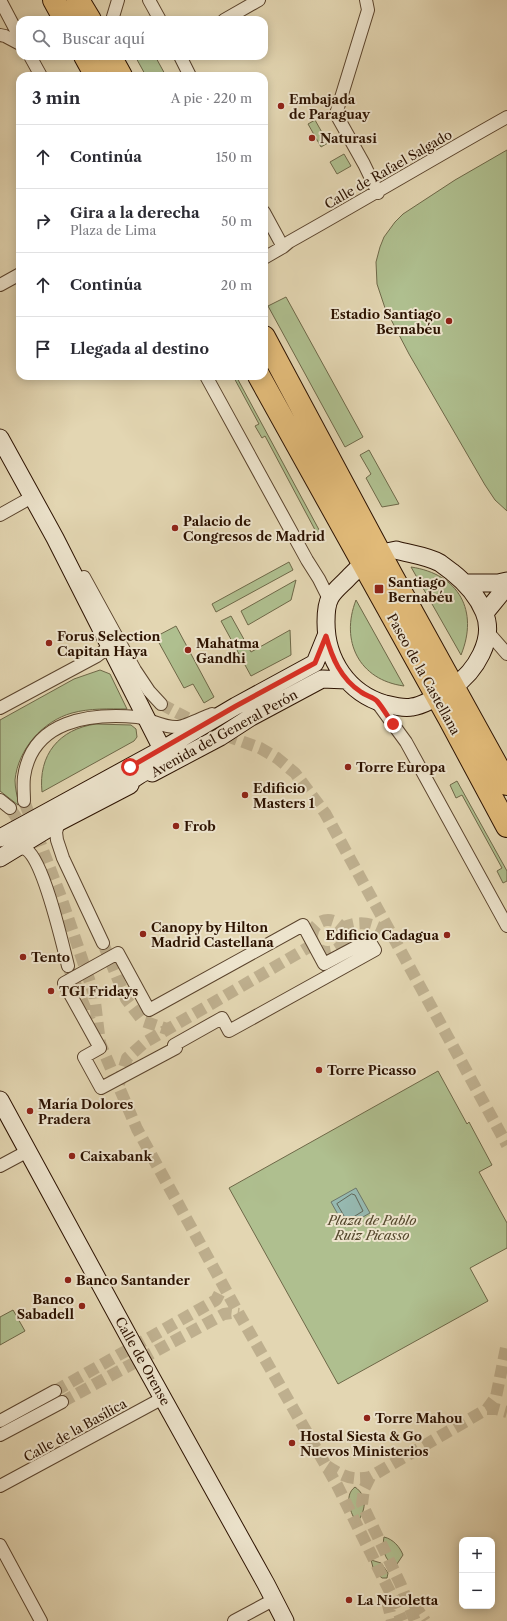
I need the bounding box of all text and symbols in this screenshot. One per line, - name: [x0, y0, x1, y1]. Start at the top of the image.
- search box: [16, 16, 268, 60]
- icon: search: [30, 27, 52, 49]
- text: Buscar aquí: [62, 29, 145, 48]
- text: 3 min: [32, 88, 81, 108]
- text: A pie · 220 m: [171, 90, 252, 106]
- place label: Embajada de Paraguay: [289, 91, 371, 122]
- marker: Embajada de Paraguay: [276, 101, 286, 111]
- street label: Calle de Rafael Salgado: [321, 126, 455, 212]
- place label: Naturasi: [320, 130, 377, 146]
- marker: Naturasi: [307, 133, 317, 143]
- icon: ahead: [32, 146, 54, 168]
- text: Continúa: [70, 147, 142, 166]
- text: 150 m: [216, 149, 252, 165]
- text: Gira a la derecha: [70, 203, 200, 222]
- icon: right: [32, 210, 54, 232]
- text: 50 m: [221, 213, 252, 229]
- text: Plaza de Lima: [70, 222, 156, 238]
- icon: ahead: [32, 274, 54, 296]
- text: Continúa: [70, 275, 142, 294]
- text: 20 m: [221, 277, 252, 293]
- place label: Estadio Santiago Bernabéu: [330, 306, 441, 337]
- marker: Estadio Santiago Bernabéu: [444, 316, 454, 326]
- icon: arrive: [32, 338, 54, 360]
- text: Llegada al destino: [70, 339, 209, 358]
- place label: Palacio de Congresos de Madrid: [183, 513, 325, 544]
- marker: Palacio de Congresos de Madrid: [170, 523, 180, 533]
- place label: Santiago Bernabéu: [388, 574, 453, 605]
- marker: Santiago Bernabéu: [373, 583, 385, 595]
- street label: Paseo de la Castellana: [384, 611, 464, 738]
- place label: Forus Selection Capitan Haya: [57, 628, 161, 659]
- place label: Mahatma Gandhi: [196, 635, 260, 666]
- marker: Forus Selection Capitan Haya: [44, 638, 54, 648]
- marker: Mahatma Gandhi: [183, 645, 193, 655]
- street label: Avenida del General Perón: [147, 686, 300, 781]
- route end: [384, 715, 402, 733]
- route start: [121, 758, 139, 776]
- place label: Torre Europa: [356, 759, 446, 775]
- marker: Torre Europa: [343, 762, 353, 772]
- place label: Edificio Masters 1: [253, 780, 315, 811]
- marker: Edificio Masters 1: [240, 790, 250, 800]
- place label: Frob: [184, 818, 216, 834]
- marker: Frob: [171, 821, 181, 831]
- place label: Canopy by Hilton Madrid Castellana: [151, 919, 274, 950]
- place label: Edificio Cadagua: [326, 927, 439, 943]
- marker: Canopy by Hilton Madrid Castellana: [138, 929, 148, 939]
- marker: Edificio Cadagua: [442, 930, 452, 940]
- place label: Tento: [31, 949, 70, 965]
- marker: Tento: [18, 952, 28, 962]
- place label: TGI Fridays: [59, 983, 138, 999]
- marker: TGI Fridays: [46, 986, 56, 996]
- place label: Torre Picasso: [327, 1062, 416, 1078]
- marker: Torre Picasso: [314, 1065, 324, 1075]
- place label: María Dolores Pradera: [38, 1096, 133, 1127]
- marker: María Dolores Pradera: [25, 1106, 35, 1116]
- place label: Caixabank: [80, 1148, 152, 1164]
- marker: Caixabank: [67, 1151, 77, 1161]
- park label: Plaza de Pablo Ruiz Picasso: [327, 1212, 416, 1243]
- place label: Banco Santander: [76, 1272, 191, 1288]
- marker: Banco Santander: [63, 1275, 73, 1285]
- place label: Banco Sabadell: [17, 1291, 74, 1322]
- marker: Banco Sabadell: [77, 1301, 87, 1311]
- street label: Calle de Orense: [112, 1314, 174, 1408]
- street label: Calle de la Basílica: [21, 1395, 129, 1465]
- place label: Torre Mahou: [375, 1410, 463, 1426]
- marker: Torre Mahou: [362, 1413, 372, 1423]
- place label: Hostal Siesta & Go Nuevos Ministerios: [300, 1428, 429, 1459]
- marker: Hostal Siesta & Go Nuevos Ministerios: [287, 1438, 297, 1448]
- map controls: [459, 1537, 495, 1609]
- button: +: [459, 1537, 495, 1573]
- button: −: [459, 1573, 495, 1609]
- place label: La Nicoletta: [357, 1592, 439, 1608]
- marker: La Nicoletta: [344, 1595, 354, 1605]

